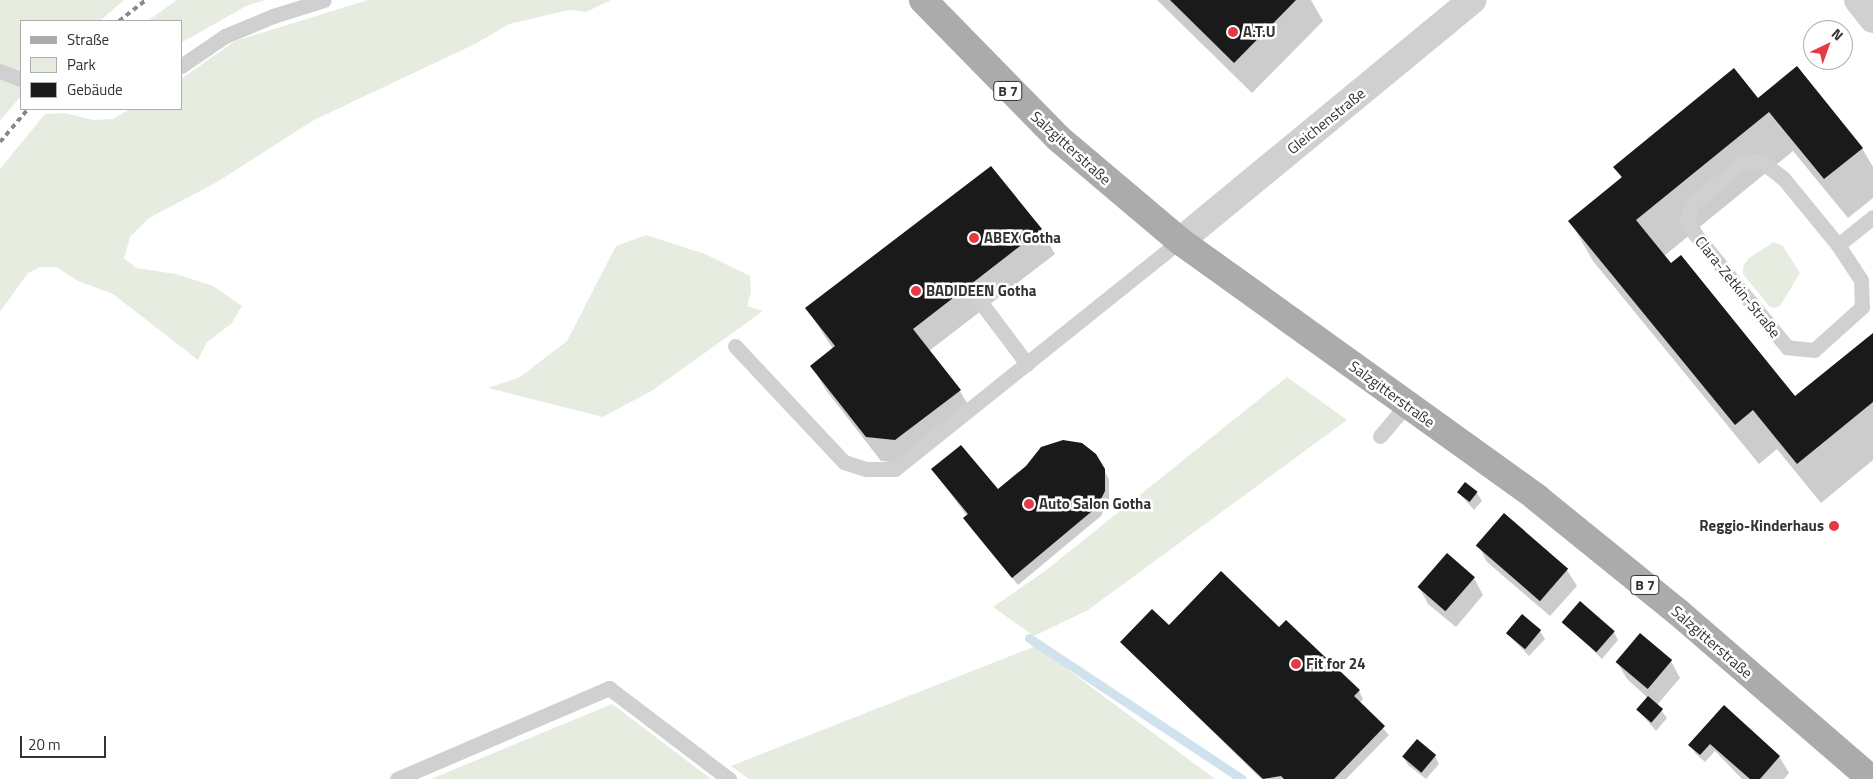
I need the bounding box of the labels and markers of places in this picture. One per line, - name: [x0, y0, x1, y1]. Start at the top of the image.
- place label: A.T.U: [1243, 23, 1276, 41]
- marker: A.T.U: [1227, 26, 1239, 38]
- place label: ABEX Gotha: [984, 229, 1061, 247]
- marker: ABEX Gotha: [968, 232, 980, 244]
- place label: BADIDEEN Gotha: [926, 282, 1036, 300]
- marker: BADIDEEN Gotha: [910, 285, 922, 297]
- place label: Auto Salon Gotha: [1039, 495, 1151, 513]
- marker: Auto Salon Gotha: [1023, 498, 1035, 510]
- place label: Reggio-Kinderhaus: [1699, 517, 1824, 535]
- marker: Reggio-Kinderhaus: [1828, 520, 1840, 532]
- place label: Fit for 24: [1306, 655, 1366, 673]
- marker: Fit for 24: [1290, 658, 1302, 670]

